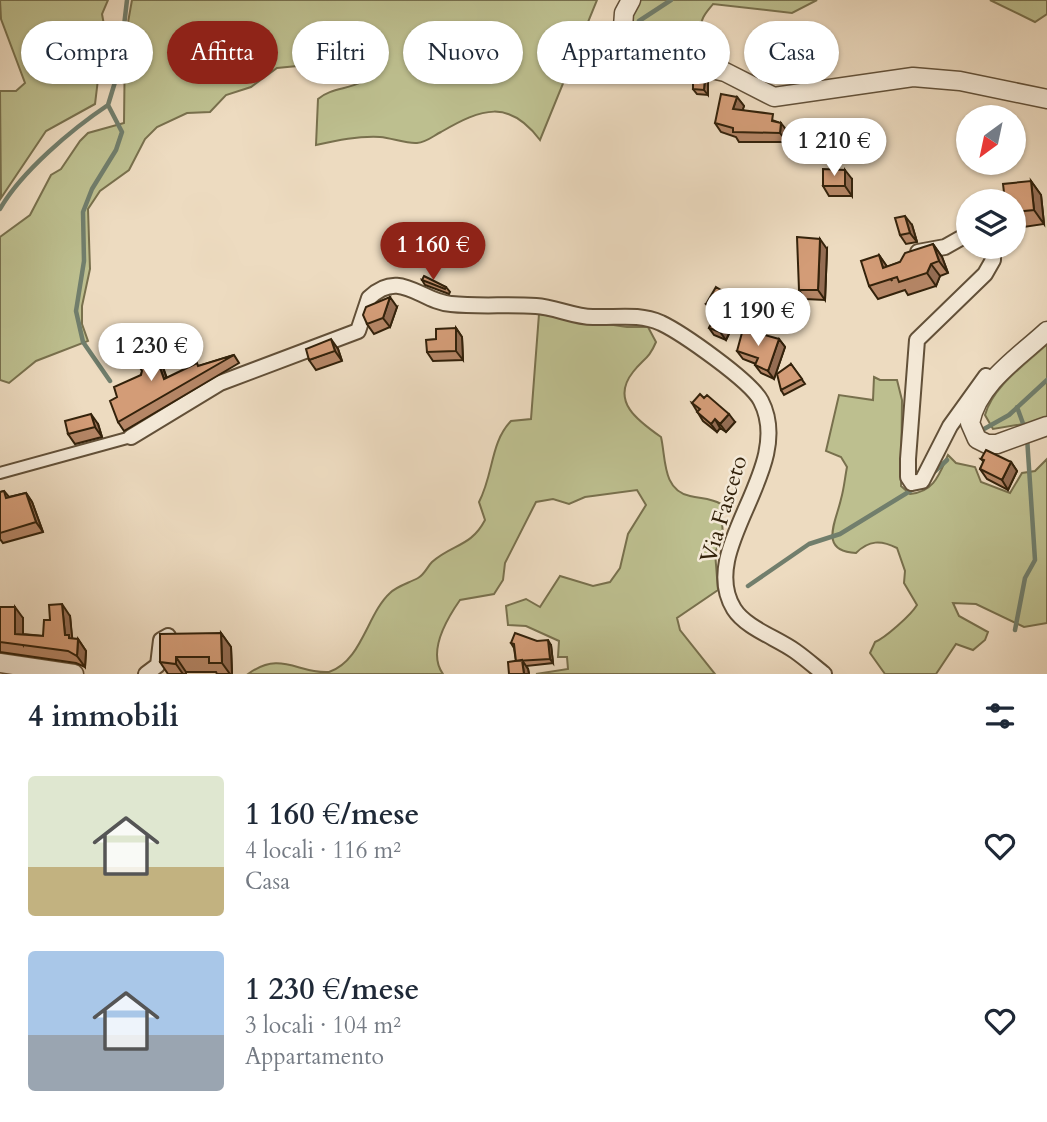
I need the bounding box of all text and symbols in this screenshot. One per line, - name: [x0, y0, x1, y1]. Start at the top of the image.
- chip: Compra: [21, 21, 153, 84]
- chip: Affitta: [167, 21, 278, 84]
- chip: Filtri: [292, 21, 389, 84]
- chip: Nuovo: [403, 21, 523, 84]
- chip: Appartamento: [537, 21, 730, 84]
- chip: Casa: [744, 21, 839, 84]
- north arrow: [956, 105, 1026, 175]
- map controls: [956, 105, 1026, 259]
- pin: 1 210 €: [769, 118, 899, 178]
- text: 1 210 €: [797, 125, 871, 156]
- button: layers: [956, 189, 1026, 259]
- pin: 1 160 €: [368, 222, 498, 282]
- text: 1 160 €: [396, 229, 470, 260]
- pin: 1 190 €: [693, 288, 823, 348]
- text: 1 190 €: [721, 295, 795, 326]
- pin: 1 230 €: [86, 324, 216, 383]
- text: 1 230 €: [114, 330, 188, 361]
- street label: Via Fasceto: [692, 452, 755, 567]
- text: 4 immobili: [28, 696, 179, 737]
- icon: filters: [981, 697, 1019, 735]
- text: 1 160 €/mese: [245, 794, 419, 835]
- icon: home: [84, 804, 168, 888]
- icon: heart: [981, 827, 1019, 865]
- text: 4 locali · 116 m²: [245, 835, 401, 866]
- text: Casa: [245, 866, 290, 897]
- text: 1 230 €/mese: [245, 969, 419, 1010]
- icon: home: [84, 979, 168, 1063]
- icon: heart: [981, 1002, 1019, 1040]
- text: 3 locali · 104 m²: [245, 1010, 401, 1041]
- text: Appartamento: [245, 1041, 384, 1072]

